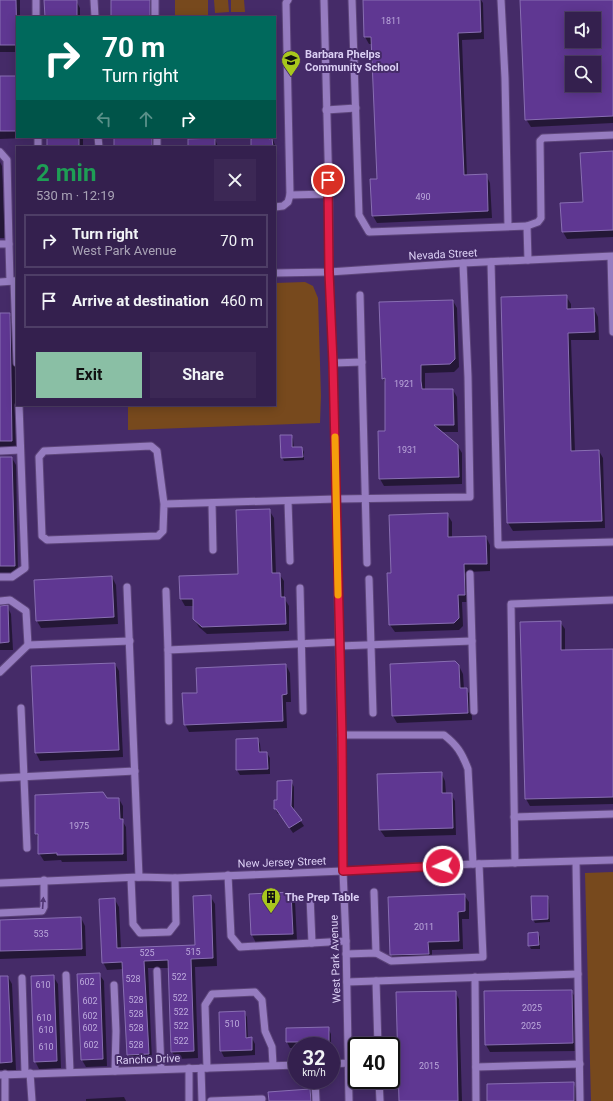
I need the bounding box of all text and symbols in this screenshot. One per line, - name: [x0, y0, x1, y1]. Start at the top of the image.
- map controls: [565, 12, 601, 92]
- button: sound: [565, 12, 601, 48]
- house number: 1811: [381, 16, 401, 26]
- text: 70 m: [102, 31, 165, 64]
- icon: right: [36, 32, 88, 84]
- place label: Barbara Phelps Community School: [305, 48, 399, 74]
- school or university icon: Barbara Phelps Community School: [280, 49, 302, 77]
- button: search: [565, 56, 601, 92]
- text: Turn right: [102, 65, 179, 86]
- icon: left: [93, 108, 115, 130]
- icon: ahead: [135, 108, 157, 130]
- icon: right: [177, 108, 199, 130]
- text: 2 min: [36, 159, 96, 187]
- button: close: [214, 159, 256, 201]
- pin: [311, 163, 345, 197]
- icon: arrive: [317, 169, 339, 191]
- text: 530 m · 12:19: [36, 188, 115, 203]
- house number: 490: [415, 192, 431, 202]
- text: Turn right: [72, 225, 138, 243]
- icon: right: [38, 230, 60, 252]
- text: 70 m: [220, 232, 254, 250]
- text: West Park Avenue: [72, 243, 176, 258]
- street label: Nevada Street: [408, 246, 478, 263]
- icon: arrive: [38, 290, 60, 312]
- text: Arrive at destination: [72, 292, 209, 310]
- text: 460 m: [221, 292, 263, 310]
- button: Exit: [36, 352, 142, 398]
- button: Share: [150, 352, 256, 398]
- house number: 1921: [394, 379, 414, 389]
- house number: 1931: [397, 445, 417, 455]
- house number: 1975: [69, 821, 89, 831]
- position arrow: [422, 845, 464, 887]
- street label: New Jersey Street: [237, 854, 327, 871]
- building icon: The Prep Table: [260, 886, 282, 914]
- place label: The Prep Table: [285, 891, 359, 904]
- one-way arrow: [40, 896, 47, 909]
- street label: West Park Avenue: [327, 914, 344, 1003]
- house number: 2011: [414, 922, 434, 932]
- house number: 535: [33, 929, 49, 939]
- house number: 515: [185, 947, 201, 957]
- house number: 525: [139, 948, 155, 958]
- house number: 522: [171, 972, 187, 982]
- house number: 528: [125, 974, 141, 984]
- house number: 602: [79, 977, 95, 987]
- house number: 610: [35, 980, 51, 990]
- house number: 522: [172, 993, 188, 1003]
- house number: 528: [128, 995, 144, 1005]
- house number: 602: [82, 996, 98, 1006]
- house number: 2025: [522, 1003, 542, 1013]
- house number: 522: [173, 1007, 189, 1017]
- house number: 528: [128, 1009, 144, 1019]
- house number: 602: [82, 1011, 98, 1021]
- house number: 610: [36, 1013, 52, 1023]
- house number: 510: [224, 1019, 240, 1029]
- house number: 522: [173, 1021, 189, 1031]
- house number: 2025: [521, 1021, 541, 1031]
- house number: 602: [82, 1023, 98, 1033]
- house number: 528: [128, 1023, 144, 1033]
- house number: 610: [38, 1025, 54, 1035]
- house number: 522: [173, 1036, 189, 1046]
- speed limit sign: 40: [348, 1037, 400, 1089]
- house number: 602: [83, 1040, 99, 1050]
- house number: 528: [128, 1040, 144, 1050]
- house number: 610: [38, 1042, 54, 1052]
- text: 32: [303, 1046, 325, 1070]
- street label: Rancho Drive: [116, 1052, 181, 1067]
- house number: 2015: [419, 1061, 439, 1071]
- text: km/h: [302, 1067, 326, 1078]

